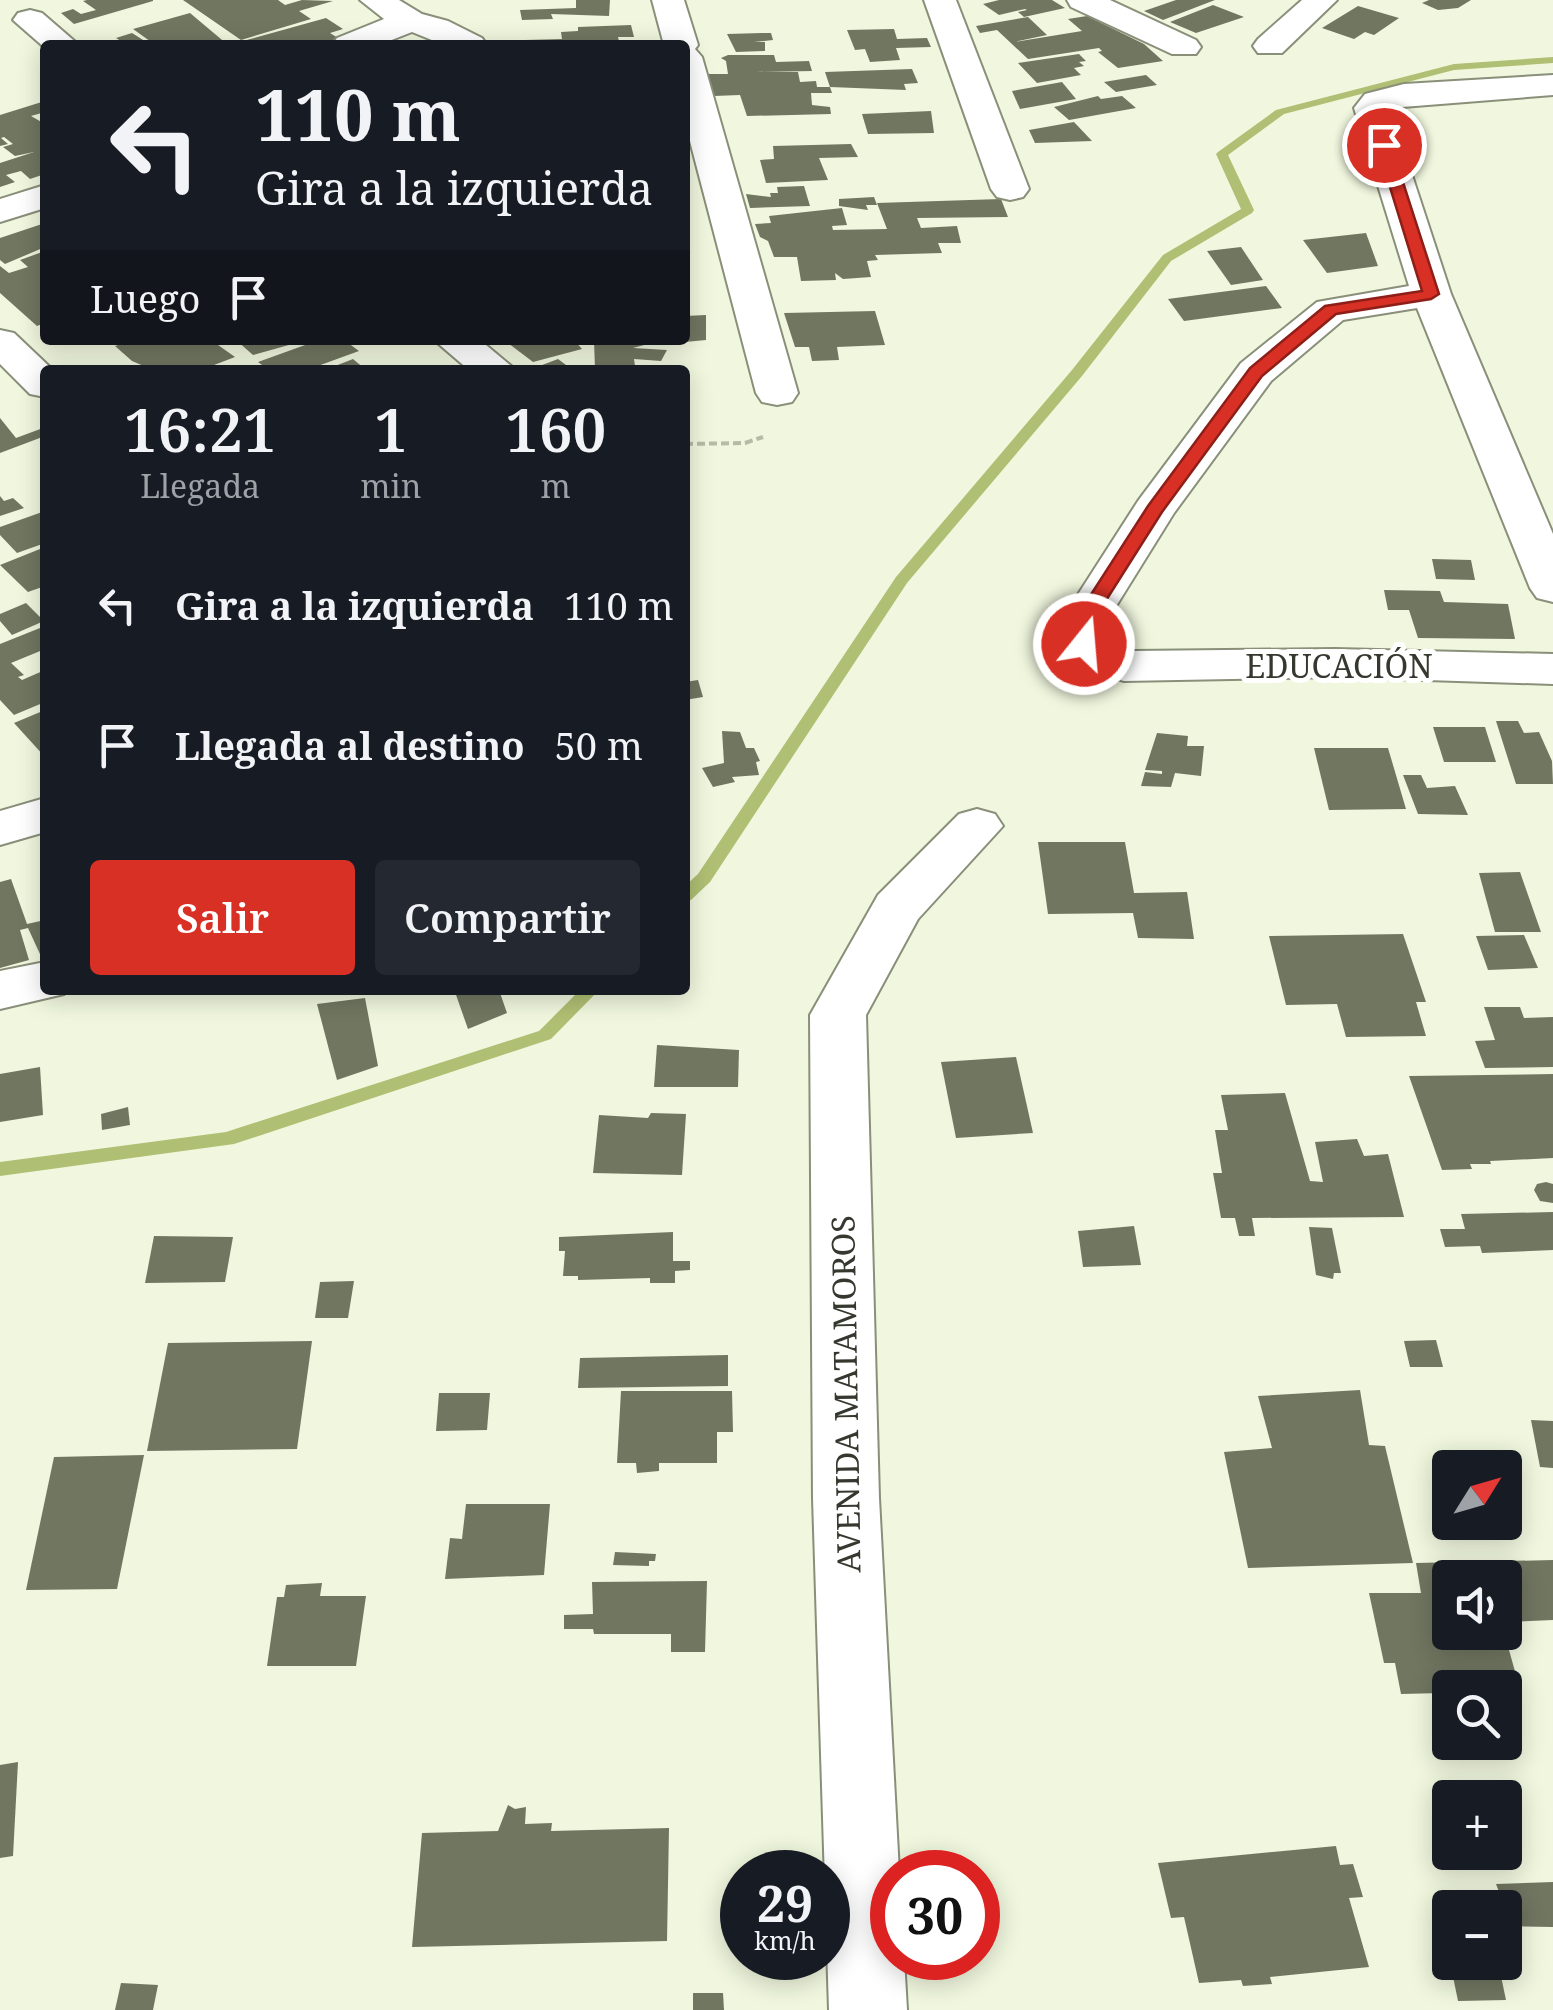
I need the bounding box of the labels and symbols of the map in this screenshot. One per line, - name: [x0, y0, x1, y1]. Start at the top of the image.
- pin: [1342, 103, 1427, 188]
- position arrow: [1032, 592, 1136, 696]
- street label: EDUCACIÓN: [1245, 644, 1433, 687]
- street label: AVENIDA MATAMOROS: [820, 1215, 870, 1573]
- north arrow: [1432, 1450, 1522, 1540]
- speed limit sign: 30: [870, 1850, 1000, 1980]

